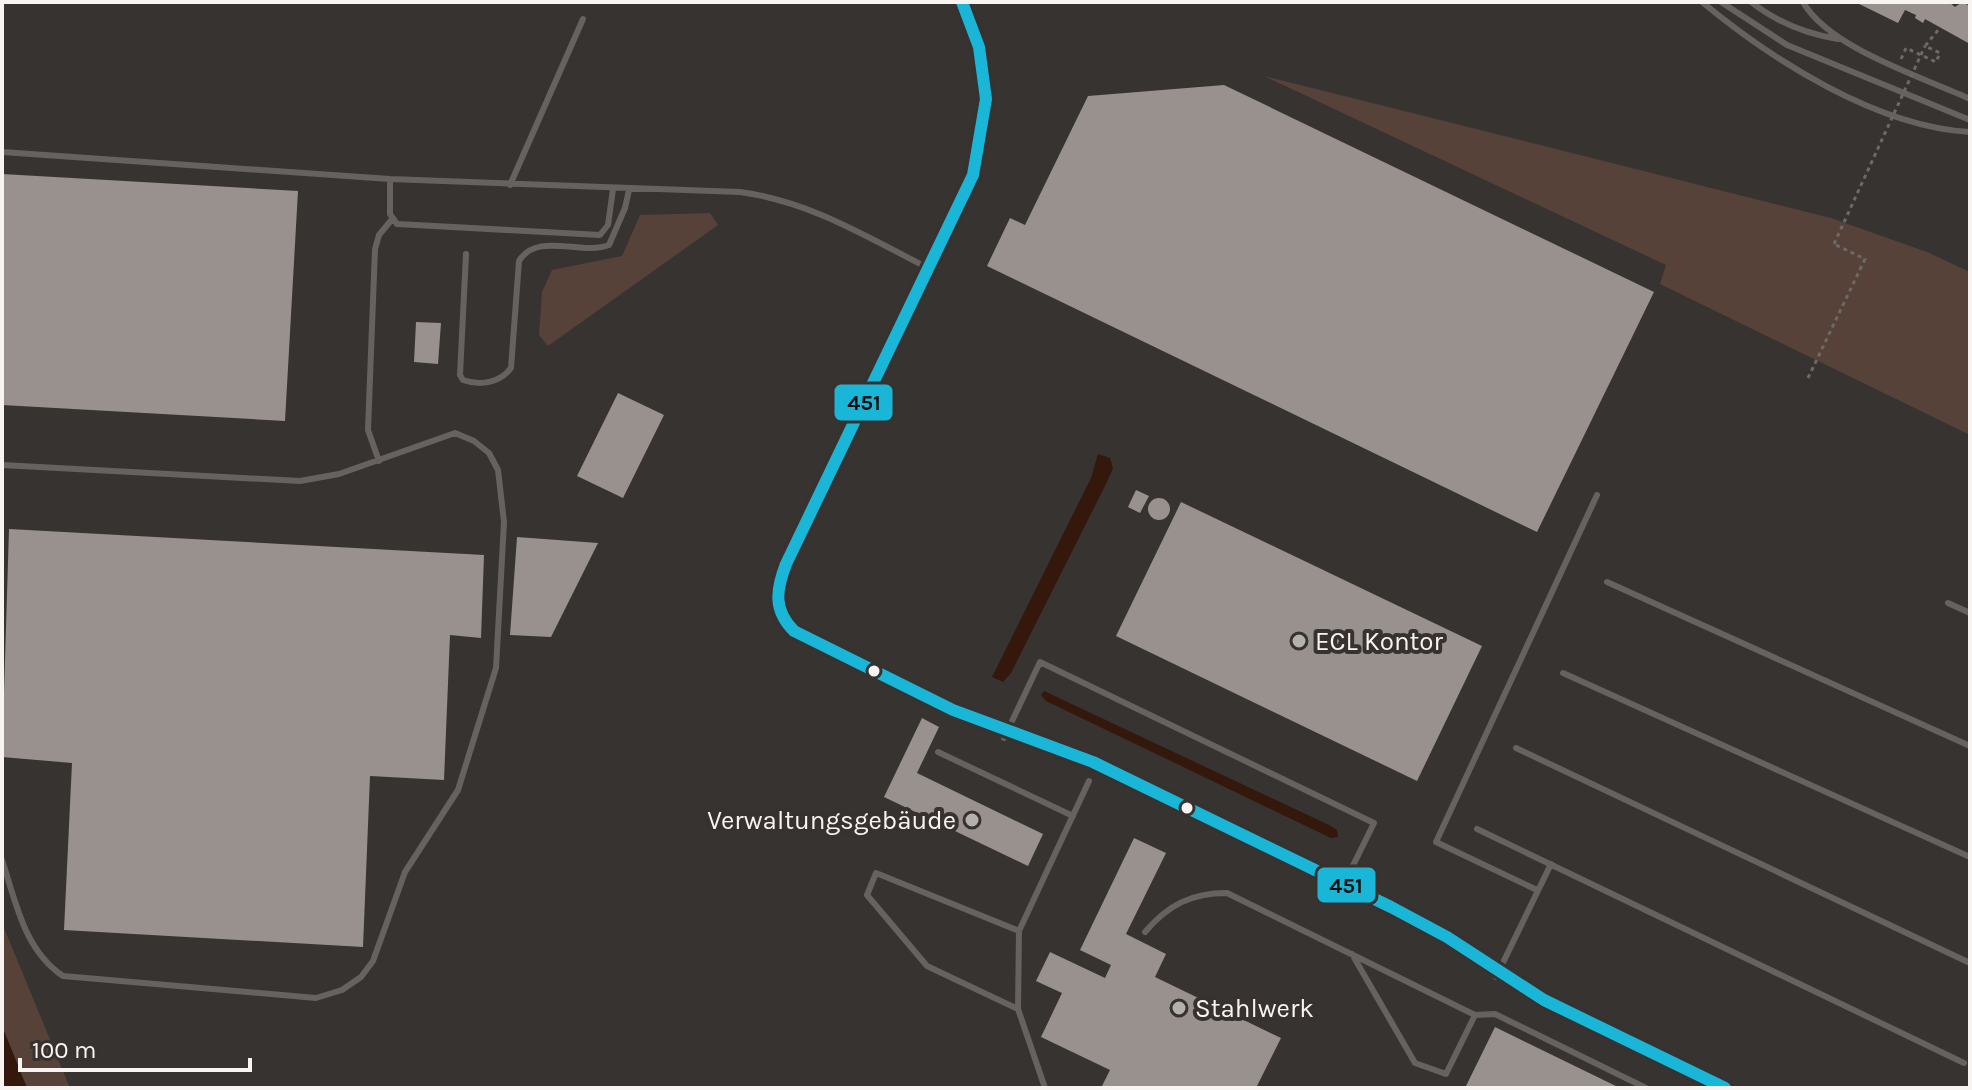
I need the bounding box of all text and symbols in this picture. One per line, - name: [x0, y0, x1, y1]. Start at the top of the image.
- line badge: 451: [833, 383, 894, 422]
- text: 451: [847, 390, 881, 416]
- place label: ECL Kontor: [1315, 626, 1444, 657]
- marker: ECL Kontor: [1290, 632, 1308, 650]
- unlabelled marker: [866, 663, 882, 679]
- unlabelled marker: [1179, 800, 1195, 816]
- place label: Verwaltungsgebäude: [707, 805, 956, 836]
- marker: Verwaltungsgebäude: [963, 811, 981, 829]
- line badge: 451: [1316, 866, 1377, 904]
- text: 451: [1329, 873, 1363, 899]
- place label: Stahlwerk: [1195, 993, 1314, 1024]
- marker: Stahlwerk: [1170, 999, 1188, 1017]
- scale bar: [20, 1022, 250, 1072]
- text: 100 m: [32, 1036, 97, 1064]

